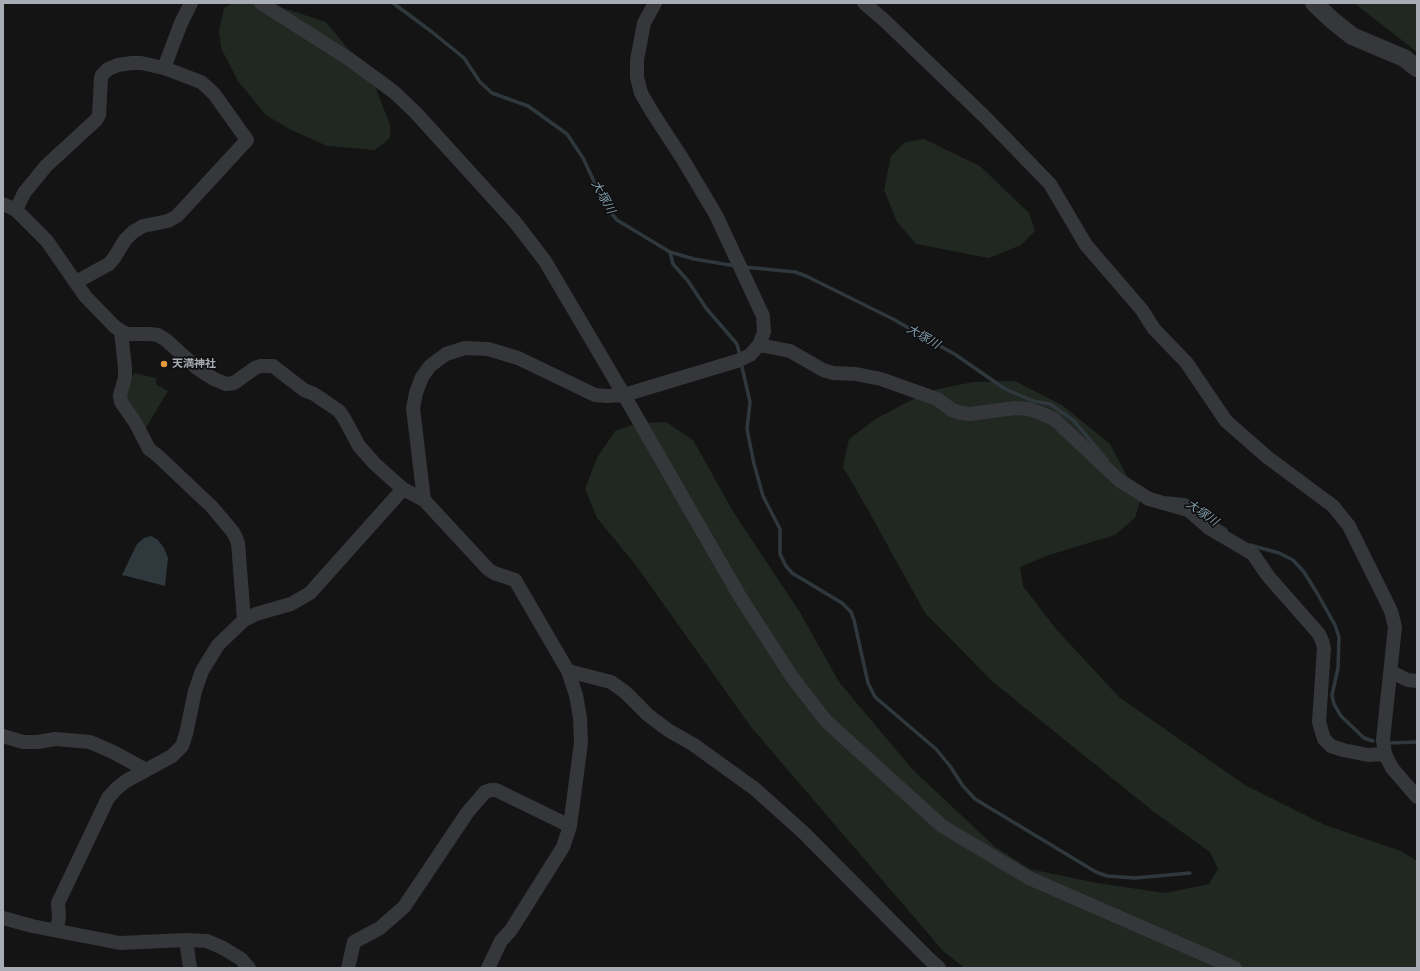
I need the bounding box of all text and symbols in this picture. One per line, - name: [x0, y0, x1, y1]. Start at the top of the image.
- water label: 大塚川: [588, 178, 618, 216]
- water label: 大塚川: [904, 322, 942, 352]
- place label: 天満神社: [172, 357, 216, 371]
- marker: 天満神社: [159, 359, 169, 369]
- water label: 大塚川: [1183, 497, 1221, 529]

